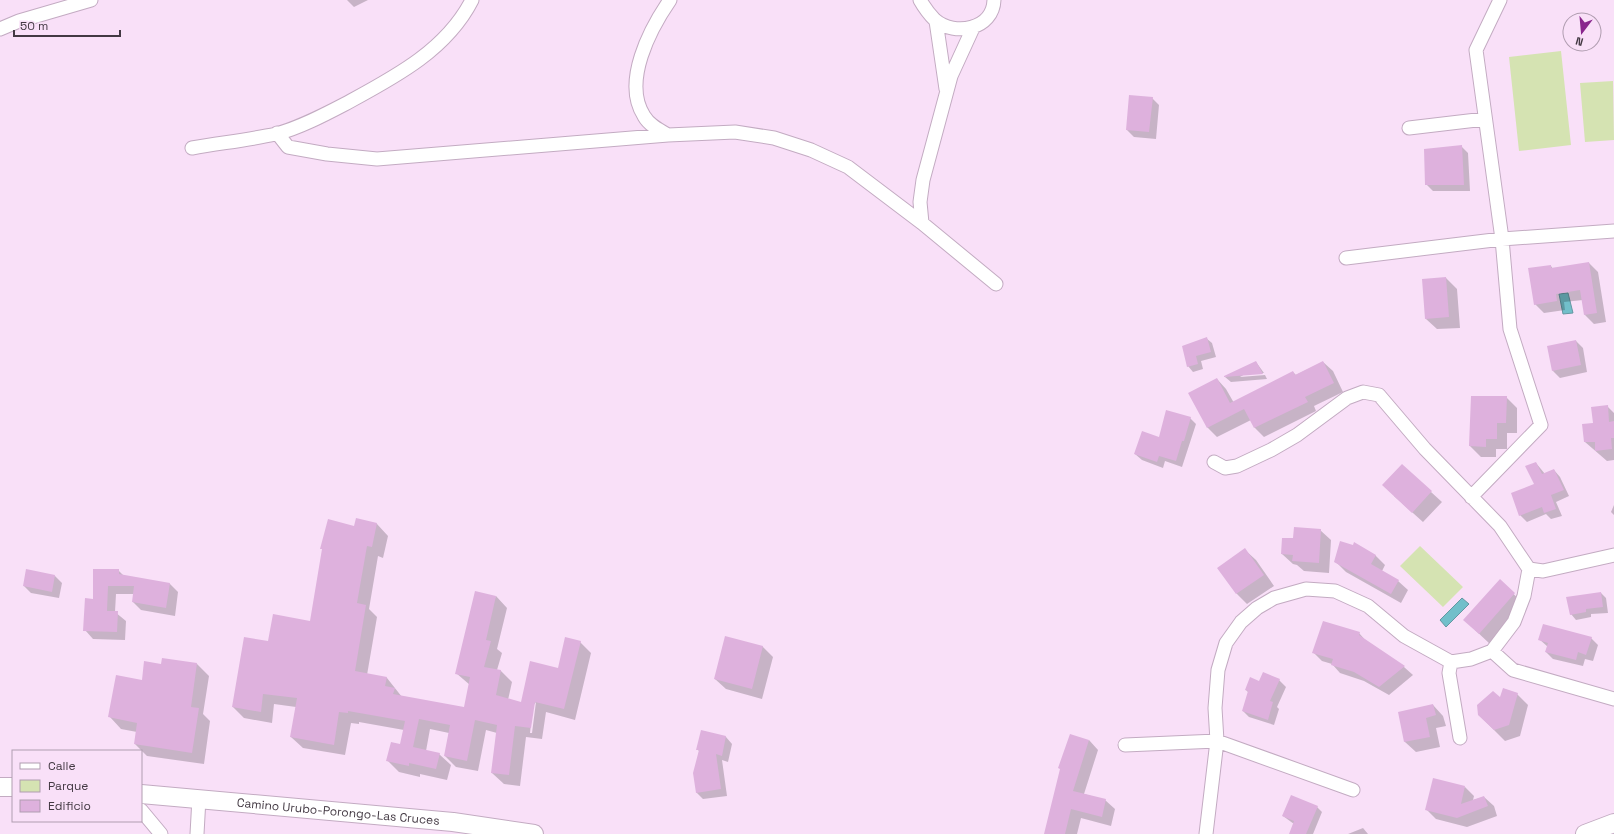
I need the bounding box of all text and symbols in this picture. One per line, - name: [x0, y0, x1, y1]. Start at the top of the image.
- scale bar: [14, 12, 120, 38]
- north arrow: [1562, 12, 1602, 52]
- text: 50 m: [20, 18, 48, 34]
- text: N: [1574, 34, 1585, 49]
- legend: [12, 750, 142, 822]
- text: Calle: [48, 758, 76, 774]
- text: Parque: [48, 778, 88, 794]
- street label: Camino Urubo-Porongo-Las Cruces: [236, 795, 440, 829]
- text: Edificio: [48, 798, 91, 814]

